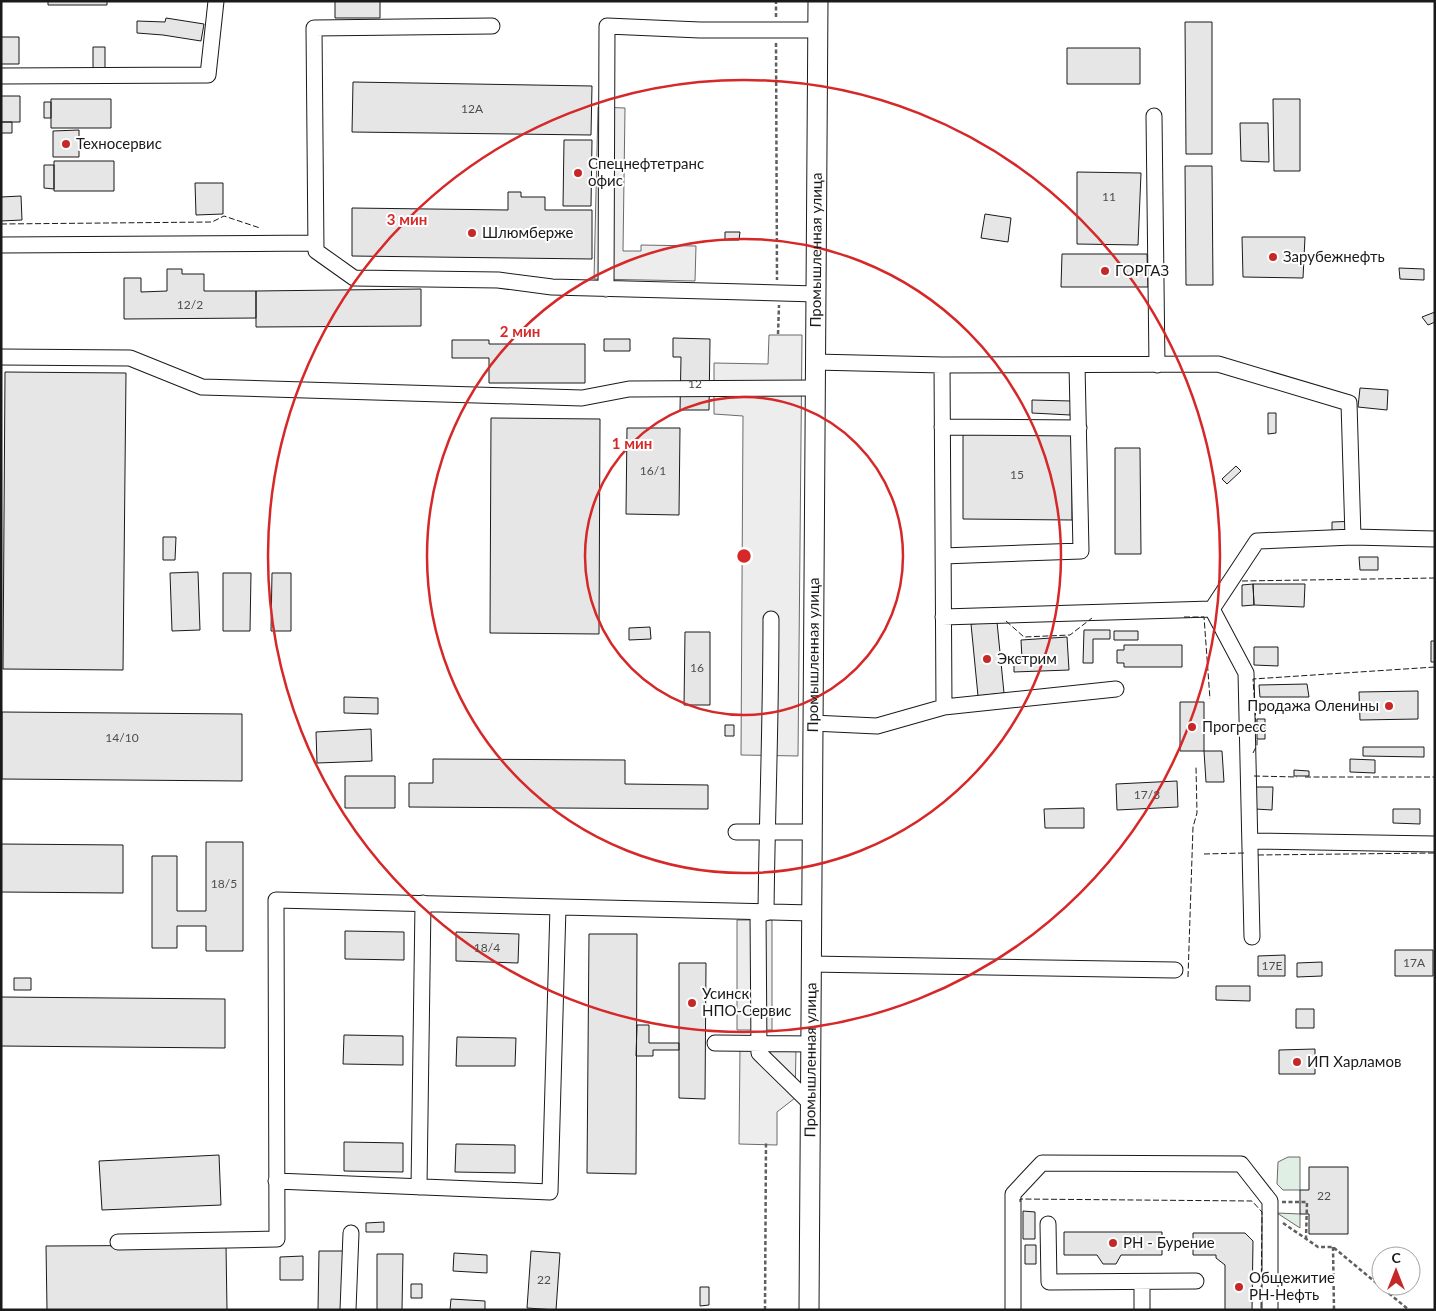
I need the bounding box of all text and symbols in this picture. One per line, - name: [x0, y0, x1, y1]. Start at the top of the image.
- house number: 12А: [461, 101, 484, 116]
- place label: Техносервис: [76, 134, 162, 152]
- marker: Техносервис: [60, 138, 72, 150]
- place label: Спецнефтетранс офис: [588, 154, 704, 189]
- marker: Спецнефтетранс офис: [572, 167, 584, 179]
- street label: Промышленная улица: [806, 172, 825, 328]
- house number: 11: [1102, 189, 1116, 204]
- text: 3 мин: [387, 210, 427, 228]
- place label: Шлюмберже: [482, 223, 573, 241]
- marker: Шлюмберже: [466, 227, 478, 239]
- place label: Зарубежнефть: [1283, 247, 1385, 265]
- marker: Зарубежнефть: [1267, 251, 1279, 263]
- place label: ГОРГАЗ: [1115, 261, 1169, 279]
- marker: ГОРГАЗ: [1099, 265, 1111, 277]
- house number: 12/2: [177, 297, 203, 312]
- text: 2 мин: [500, 322, 540, 340]
- house number: 12: [688, 376, 702, 391]
- text: 1 мин: [612, 434, 652, 452]
- house number: 16/1: [640, 463, 666, 478]
- house number: 15: [1010, 467, 1024, 482]
- centre of rings: [735, 547, 753, 565]
- street label: Промышленная улица: [803, 577, 822, 733]
- place label: Экстрим: [997, 649, 1057, 667]
- marker: Экстрим: [981, 653, 993, 665]
- house number: 16: [690, 660, 704, 675]
- place label: Продажа Оленины: [1247, 696, 1379, 714]
- marker: Продажа Оленины: [1383, 700, 1395, 712]
- place label: Прогресс: [1202, 717, 1267, 735]
- marker: Прогресс: [1186, 721, 1198, 733]
- house number: 14/10: [105, 730, 139, 745]
- house number: 17/3: [1134, 787, 1160, 802]
- house number: 18/5: [211, 876, 237, 891]
- house number: 18/4: [474, 940, 500, 955]
- house number: 17А: [1403, 955, 1426, 970]
- house number: 17Е: [1262, 958, 1282, 973]
- street label: Промышленная улица: [800, 982, 819, 1138]
- place label: Усинск НПО-Сервис: [702, 984, 792, 1019]
- marker: Усинск НПО-Сервис: [686, 997, 698, 1009]
- place label: ИП Харламов: [1307, 1052, 1401, 1070]
- marker: ИП Харламов: [1291, 1056, 1303, 1068]
- house number: 22: [1317, 1188, 1331, 1203]
- place label: РН - Бурение: [1123, 1233, 1215, 1251]
- marker: РН - Бурение: [1107, 1237, 1119, 1249]
- north arrow: [1371, 1246, 1421, 1296]
- text: С: [1391, 1249, 1401, 1266]
- place label: Общежитие РН-Нефть: [1249, 1268, 1335, 1303]
- house number: 22: [537, 1272, 551, 1287]
- marker: Общежитие РН-Нефть: [1233, 1281, 1245, 1293]

